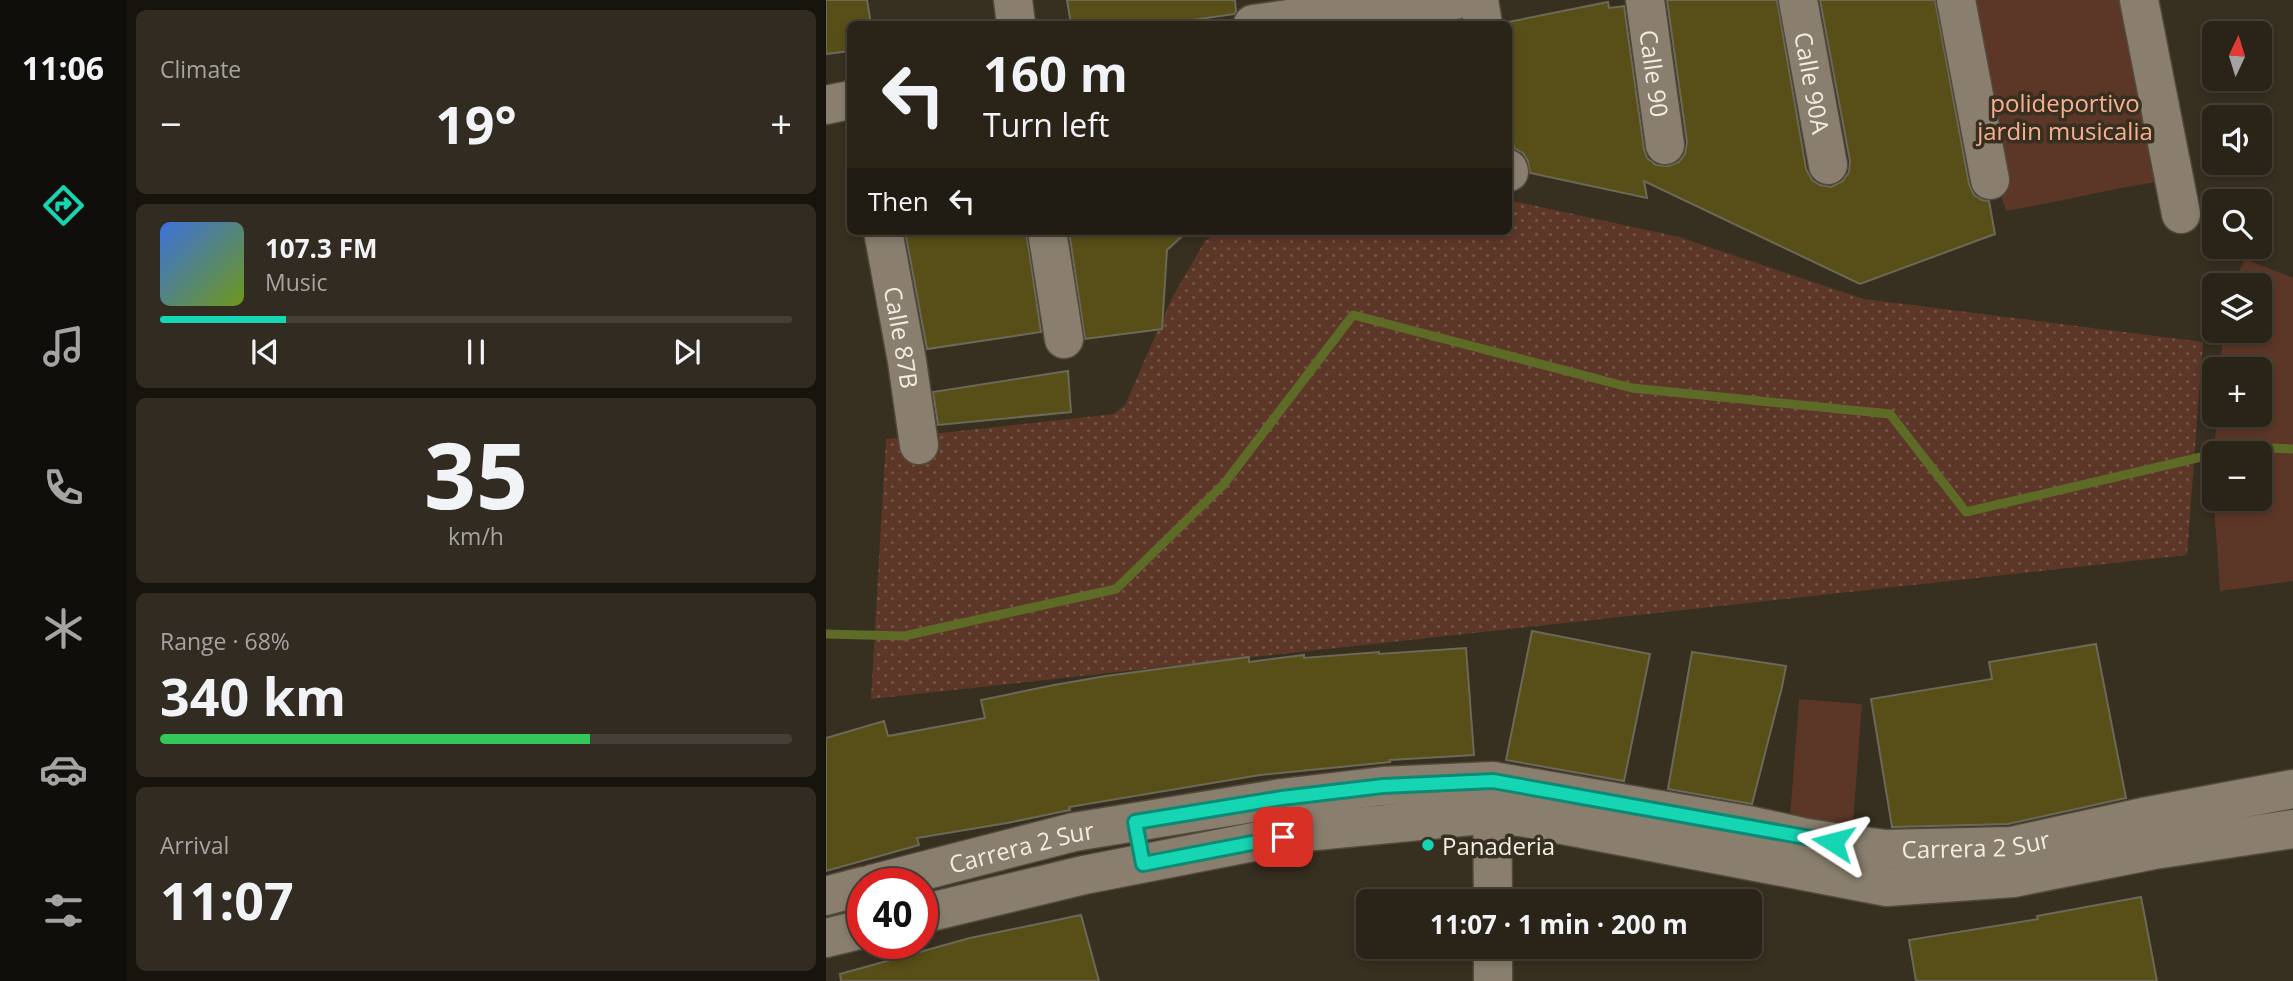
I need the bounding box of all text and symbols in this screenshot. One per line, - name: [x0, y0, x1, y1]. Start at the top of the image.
- north arrow: [2202, 21, 2272, 91]
- map controls: [2202, 21, 2272, 511]
- street label: Calle 90: [1633, 28, 1677, 119]
- street label: Calle 90A: [1788, 29, 1839, 137]
- text: 160 m: [983, 40, 1128, 106]
- text: 11:06: [22, 46, 104, 89]
- icon: left: [868, 49, 959, 140]
- text: Climate: [160, 53, 241, 85]
- park label: polideportivo jardin musicalia: [1975, 86, 2153, 147]
- text: 19°: [435, 88, 517, 159]
- text: −: [160, 97, 182, 149]
- text: +: [770, 97, 792, 149]
- text: Turn left: [983, 103, 1109, 146]
- button: sound: [2202, 105, 2272, 175]
- icon: directions: [39, 181, 88, 230]
- icon: left: [943, 182, 981, 220]
- text: Then: [868, 183, 929, 219]
- button: search: [2202, 189, 2272, 259]
- text: 107.3 FM: [265, 230, 377, 266]
- text: Music: [265, 266, 328, 298]
- button: layers: [2202, 273, 2272, 343]
- street label: Calle 87B: [877, 283, 927, 391]
- icon: music: [39, 322, 88, 371]
- icon: previous: [246, 333, 284, 371]
- icon: pause: [457, 333, 495, 371]
- icon: next: [668, 333, 706, 371]
- button: +: [2202, 357, 2272, 427]
- text: 35: [424, 412, 528, 536]
- button: −: [2202, 441, 2272, 511]
- icon: phone: [39, 463, 88, 512]
- text: km/h: [448, 520, 504, 552]
- icon: climate: [39, 604, 88, 653]
- text: Range · 68%: [160, 625, 290, 657]
- text: 340 km: [160, 660, 346, 731]
- icon: car: [39, 745, 88, 794]
- position arrow: [1796, 805, 1870, 879]
- pin: [1253, 807, 1313, 867]
- street label: Carrera 2 Sur: [945, 813, 1096, 880]
- icon: arrive: [1264, 818, 1302, 856]
- street label: Carrera 2 Sur: [1901, 821, 2053, 865]
- text: Arrival: [160, 829, 229, 861]
- place label: Panaderia: [1442, 829, 1555, 862]
- marker: Panaderia: [1420, 837, 1436, 853]
- text: 11:07: [160, 864, 294, 935]
- speed limit sign: 40: [847, 868, 938, 959]
- icon: filters: [39, 886, 88, 935]
- text: 11:07 · 1 min · 200 m: [1430, 906, 1688, 942]

